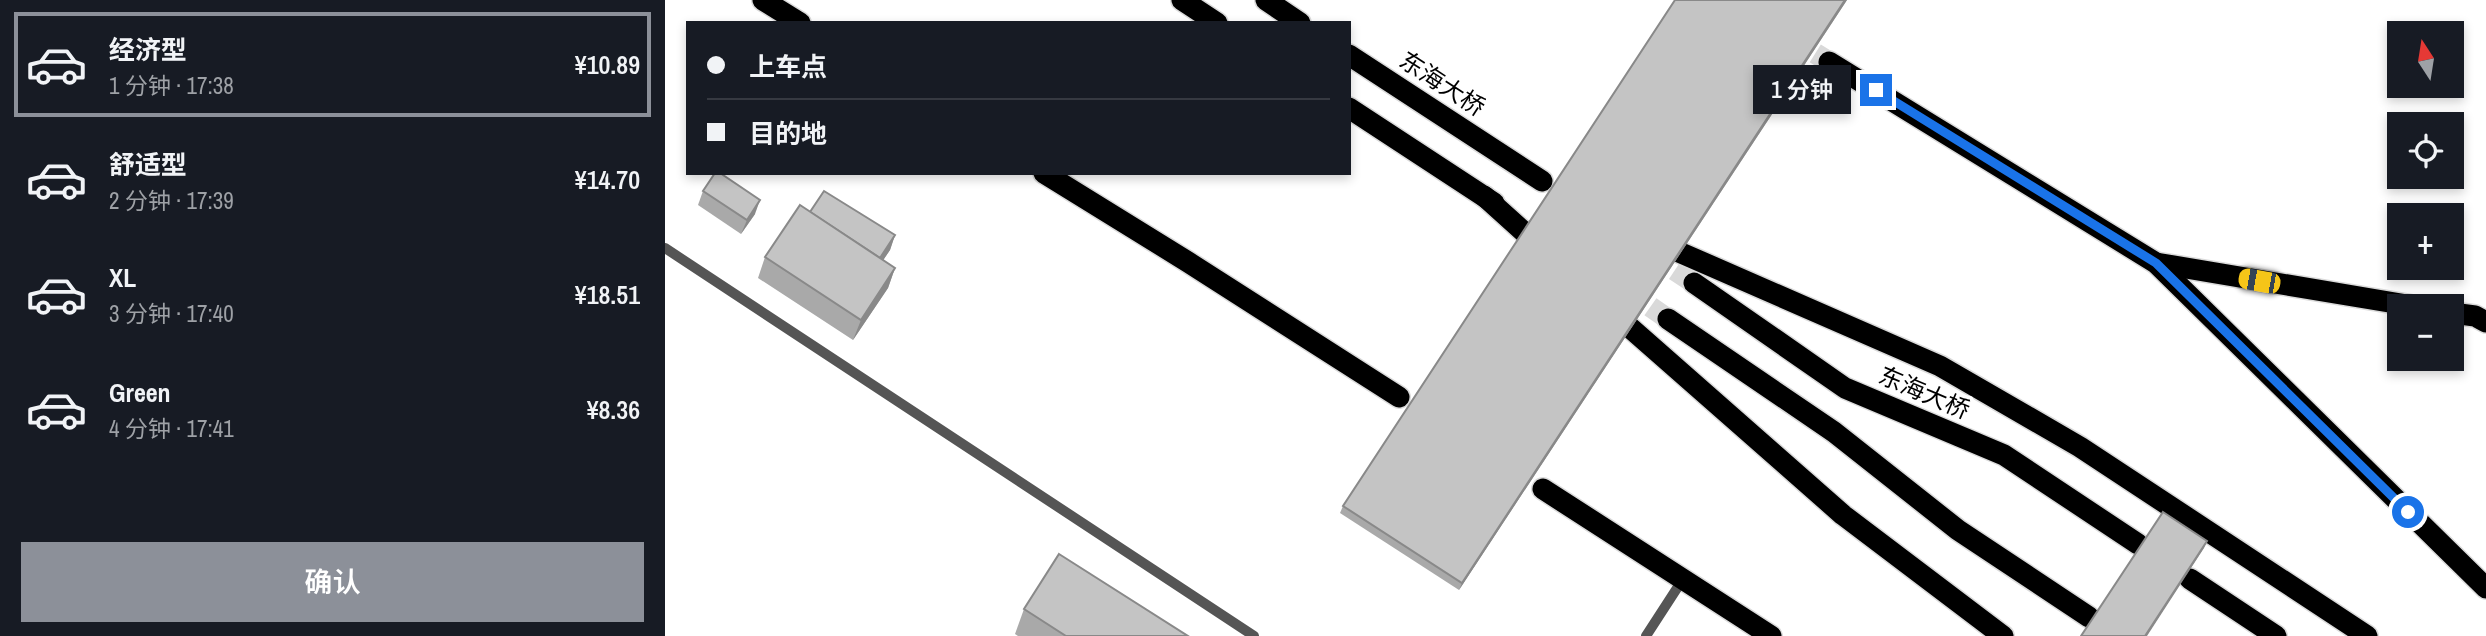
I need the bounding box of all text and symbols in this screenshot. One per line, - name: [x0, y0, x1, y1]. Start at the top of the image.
- north arrow: [2387, 21, 2464, 98]
- map controls: [2387, 21, 2464, 371]
- text: 经济型: [109, 32, 187, 67]
- icon: car: [25, 33, 88, 96]
- street label: 东海大桥: [1394, 44, 1492, 123]
- text: ¥10.89: [575, 47, 640, 82]
- text: 上车点: [749, 49, 827, 84]
- callout: 1 分钟: [1753, 66, 1851, 114]
- text: 1 分钟 · 17:38: [109, 70, 234, 101]
- text: 1 分钟: [1771, 74, 1833, 105]
- route end: [1860, 74, 1892, 106]
- button: locate: [2387, 112, 2464, 189]
- text: 目的地: [749, 116, 827, 151]
- text: 舒适型: [109, 147, 187, 182]
- icon: car: [25, 148, 88, 211]
- text: ¥14.70: [575, 162, 640, 197]
- text: 2 分钟 · 17:39: [109, 185, 234, 216]
- button: +: [2387, 203, 2464, 280]
- text: XL: [109, 260, 136, 295]
- icon: car: [25, 263, 88, 326]
- car: [2237, 267, 2282, 295]
- text: ¥18.51: [575, 277, 640, 312]
- button: −: [2387, 294, 2464, 371]
- text: 3 分钟 · 17:40: [109, 298, 234, 329]
- street label: 东海大桥: [1874, 359, 1975, 426]
- text: Green: [109, 375, 171, 410]
- icon: car: [25, 378, 88, 441]
- text: ¥8.36: [587, 392, 640, 427]
- text: 4 分钟 · 17:41: [109, 413, 234, 444]
- route start: [2392, 496, 2424, 528]
- button: 确认: [21, 542, 644, 622]

